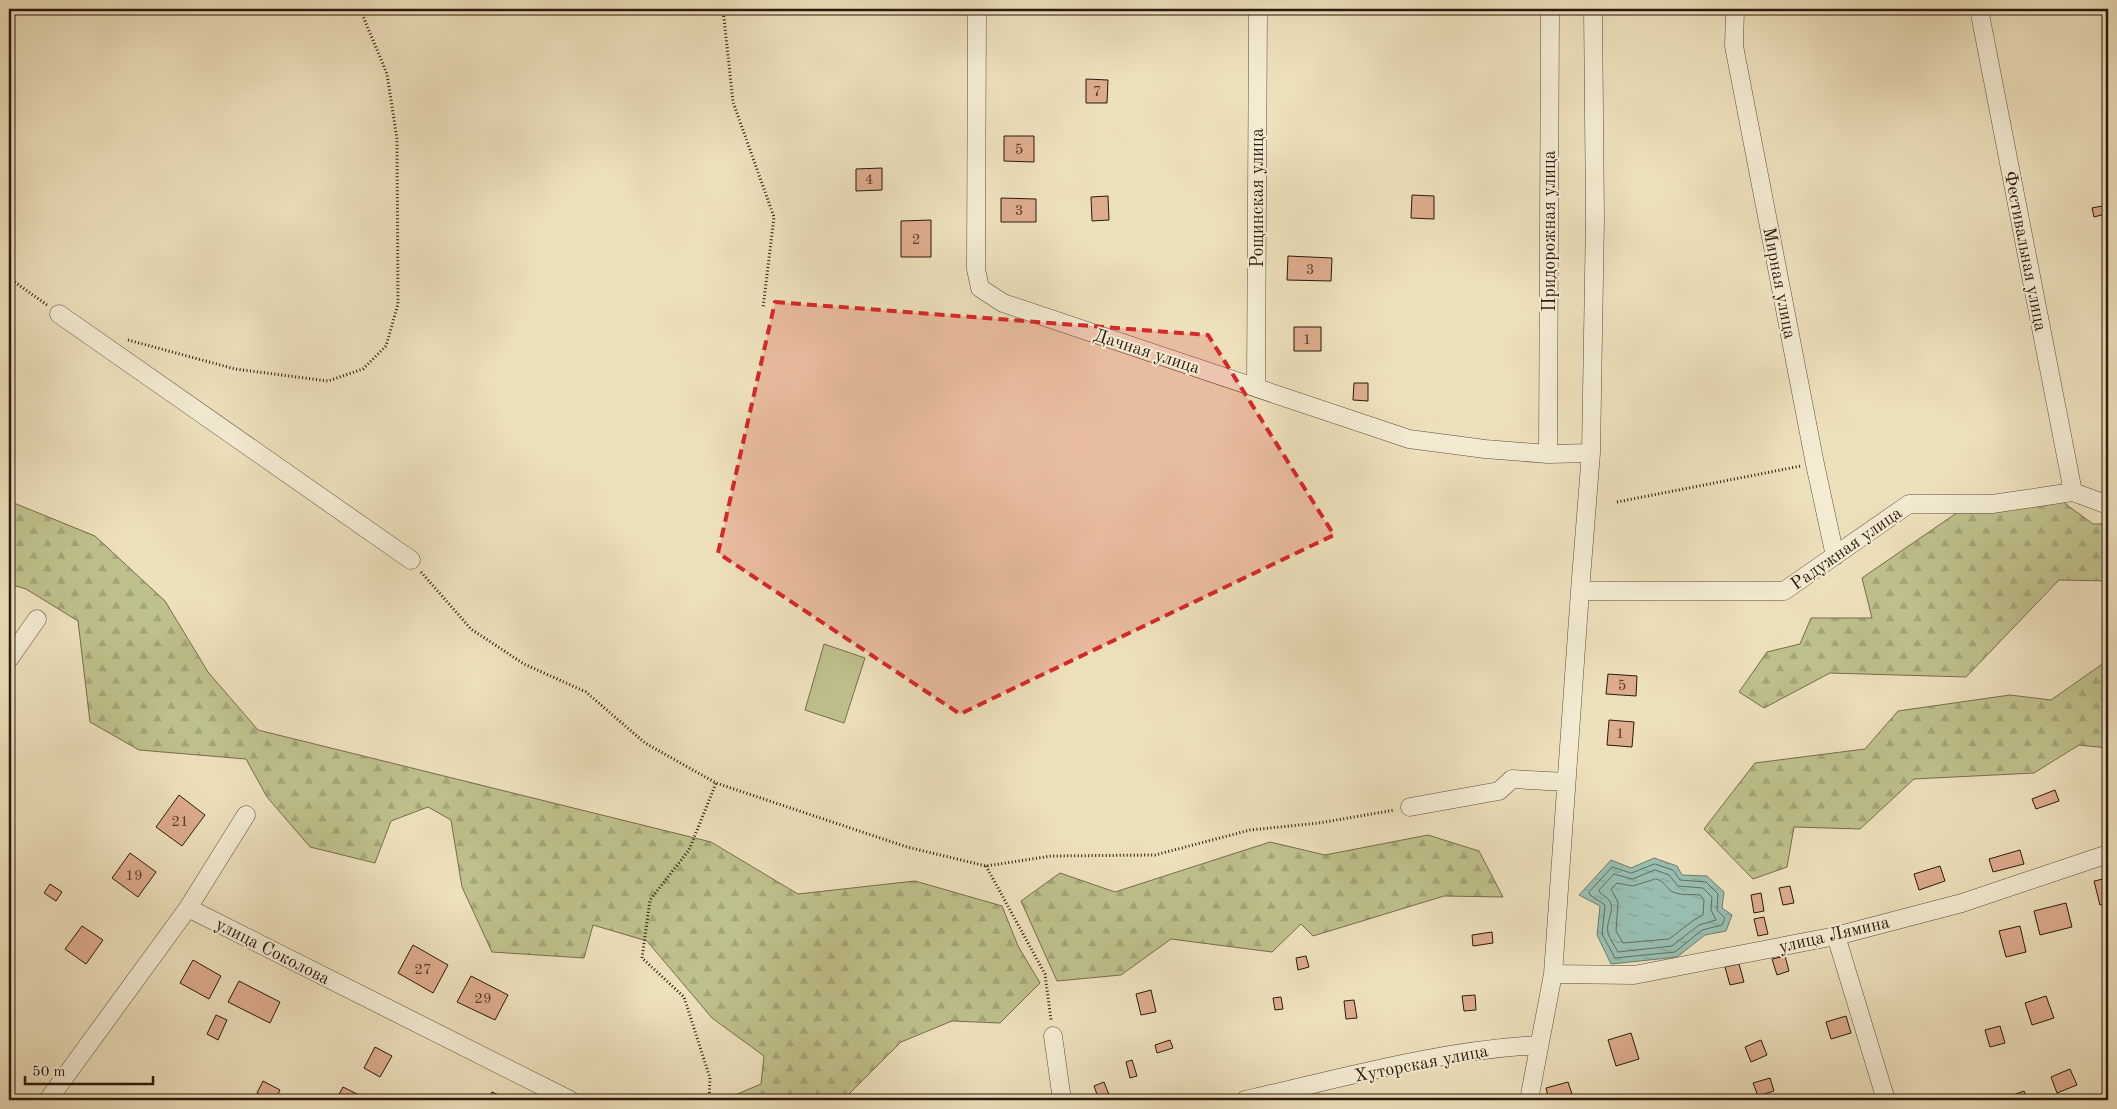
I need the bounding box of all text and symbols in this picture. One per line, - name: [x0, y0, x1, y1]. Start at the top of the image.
- house number: 7: [1093, 85, 1101, 100]
- street label: Рощинская улица: [1249, 128, 1267, 268]
- house number: 5: [1015, 143, 1023, 158]
- street label: Придорожная улица: [1541, 150, 1559, 312]
- street label: Фестивальная улица: [2001, 170, 2049, 333]
- house number: 4: [865, 173, 873, 188]
- house number: 3: [1015, 204, 1023, 219]
- street label: Мирная улица: [1759, 226, 1799, 341]
- house number: 2: [912, 233, 920, 248]
- house number: 3: [1306, 263, 1314, 278]
- street label: Дачная улица: [1091, 326, 1202, 378]
- house number: 1: [1303, 333, 1311, 348]
- street label: Радужная улица: [1788, 504, 1905, 594]
- house number: 5: [1618, 679, 1626, 694]
- house number: 1: [1616, 727, 1624, 742]
- house number: 21: [171, 815, 189, 830]
- house number: 19: [125, 869, 143, 884]
- street label: улица Лямина: [1777, 913, 1892, 956]
- street label: улица Соколова: [213, 915, 333, 988]
- house number: 27: [414, 963, 432, 978]
- house number: 29: [474, 992, 492, 1007]
- street label: Хуторская улица: [1353, 1042, 1490, 1086]
- scale bar: [25, 1054, 152, 1086]
- text: 50 m: [32, 1065, 66, 1080]

